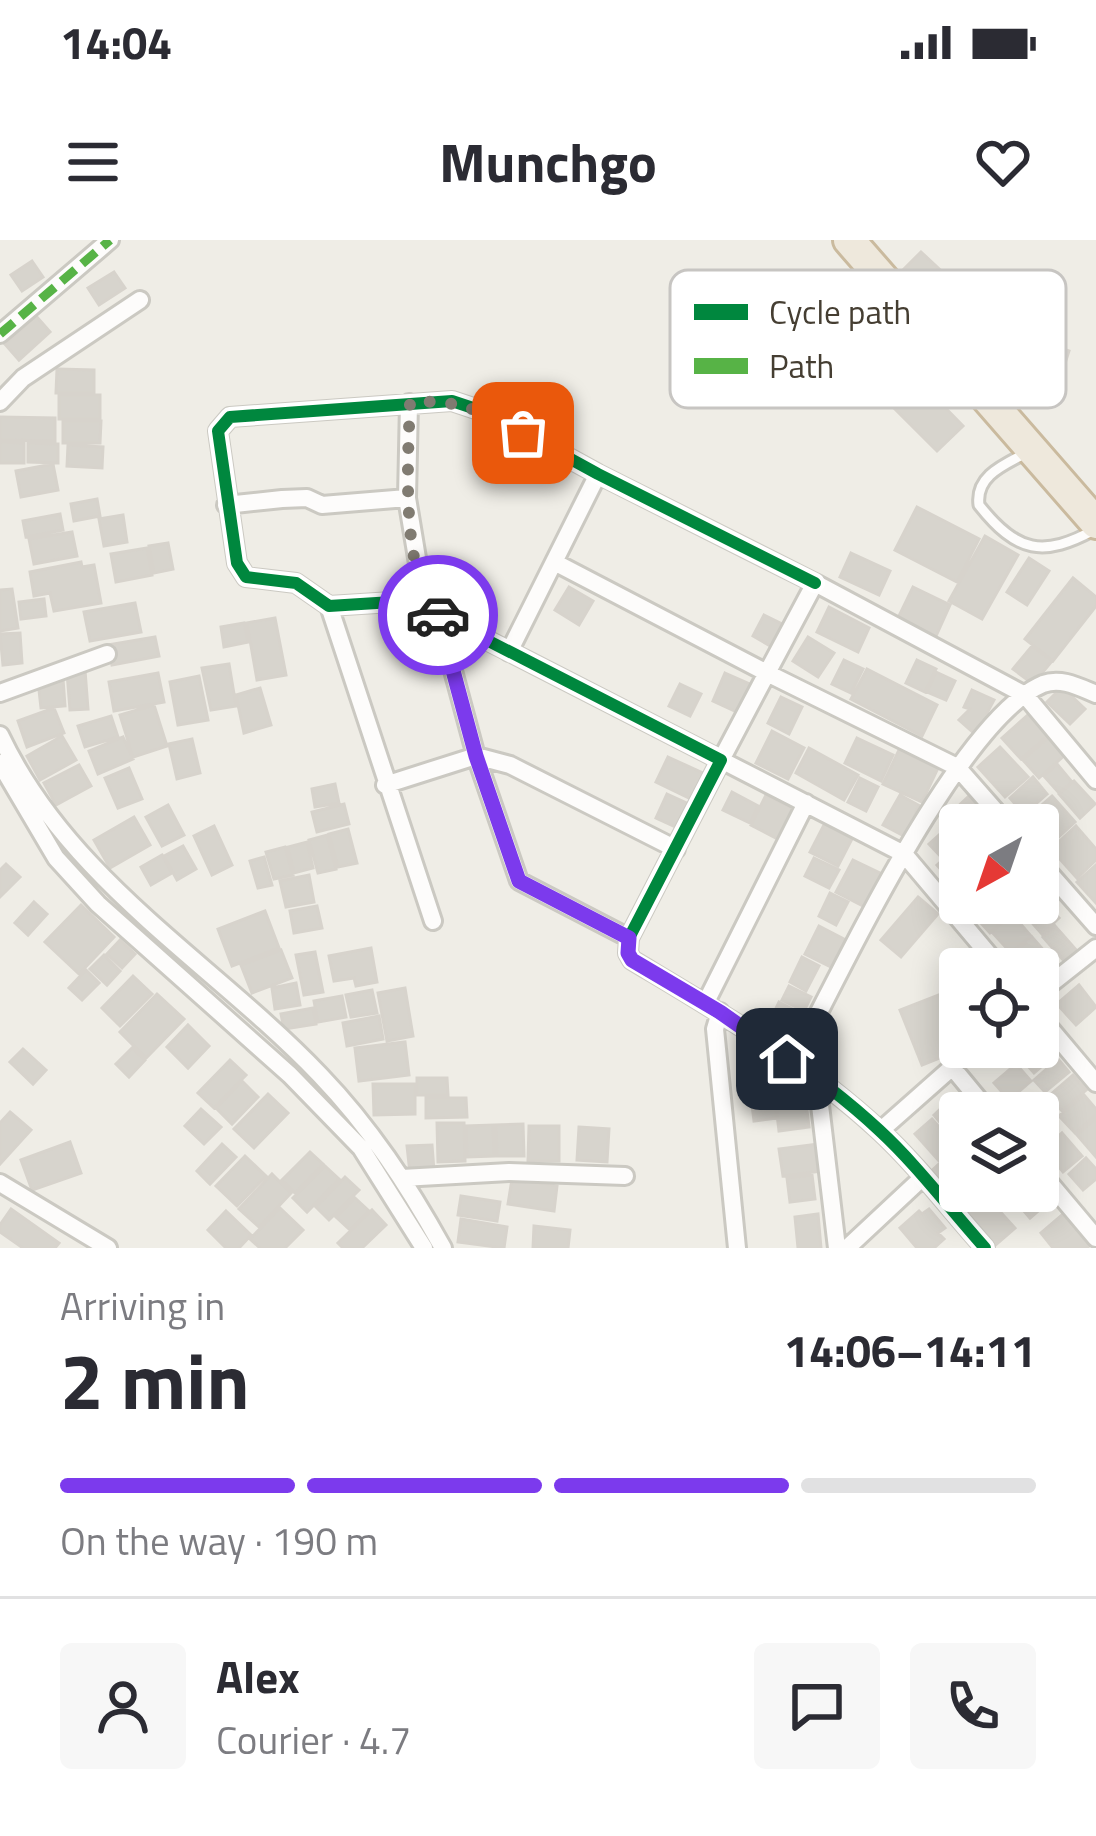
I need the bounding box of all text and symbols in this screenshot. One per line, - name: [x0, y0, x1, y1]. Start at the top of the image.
- text: 14:04: [60, 8, 172, 76]
- text: Munchgo: [439, 121, 657, 203]
- icon: menu: [60, 129, 126, 195]
- icon: heart: [970, 129, 1036, 195]
- legend: [670, 270, 1066, 408]
- text: Cycle path: [769, 287, 911, 337]
- text: Path: [769, 341, 834, 391]
- pin: [472, 382, 574, 484]
- icon: bag: [490, 400, 556, 466]
- courier: [378, 555, 498, 675]
- icon: car: [405, 582, 471, 648]
- north arrow: [939, 804, 1059, 924]
- map controls: [939, 804, 1059, 1212]
- button: locate: [939, 948, 1059, 1068]
- pin: [736, 1008, 838, 1110]
- icon: home: [754, 1026, 820, 1092]
- button: layers: [939, 1092, 1059, 1212]
- text: Arriving in: [60, 1276, 225, 1335]
- text: 14:06–14:11: [784, 1316, 1036, 1384]
- text: 2 min: [60, 1321, 250, 1439]
- text: On the way · 190 m: [60, 1511, 378, 1570]
- text: Alex: [216, 1642, 300, 1710]
- button: person: [60, 1643, 186, 1769]
- button: chat: [754, 1643, 880, 1769]
- button: phone: [910, 1643, 1036, 1769]
- text: Courier · 4.7: [216, 1710, 411, 1769]

